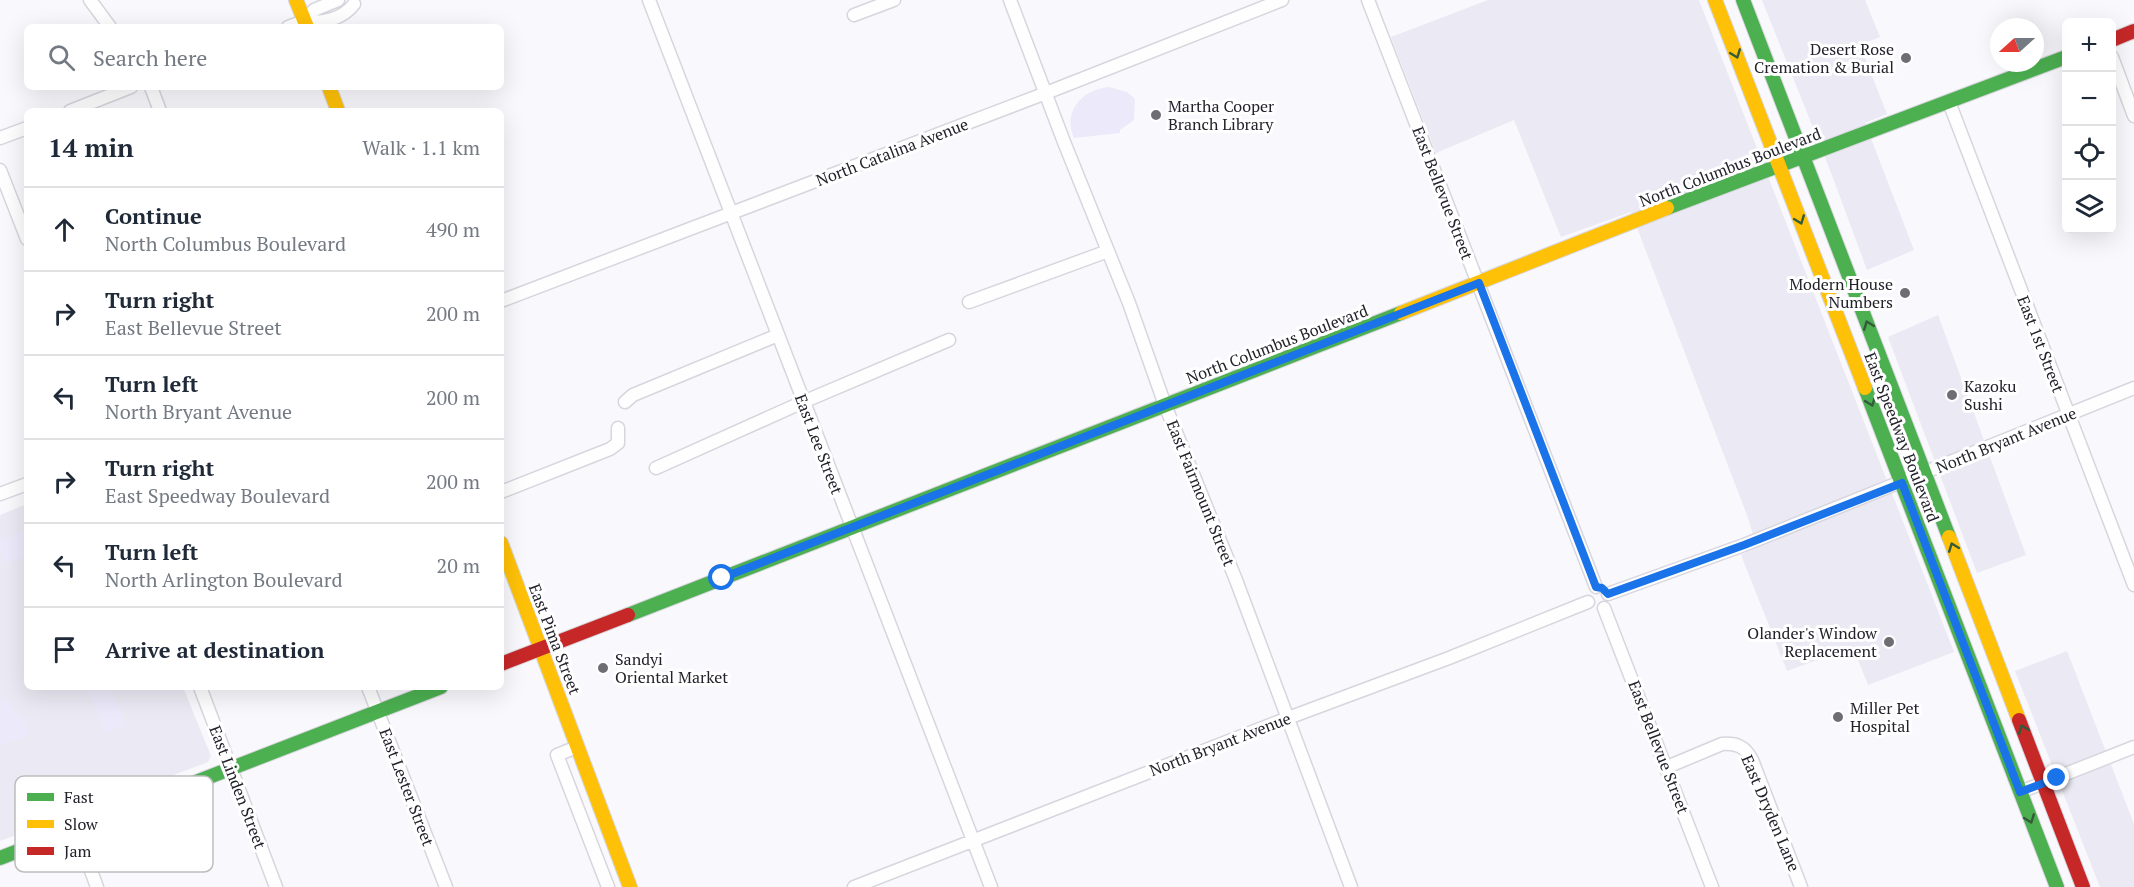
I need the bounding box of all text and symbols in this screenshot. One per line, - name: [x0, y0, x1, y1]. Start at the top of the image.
- north arrow: [1990, 18, 2044, 72]
- map controls: [2062, 18, 2116, 234]
- button: +: [2062, 18, 2116, 72]
- search box: [24, 24, 504, 90]
- place label: Desert Rose Cremation & Burial: [1754, 38, 1894, 78]
- icon: search: [45, 41, 78, 74]
- text: Search here: [93, 43, 207, 72]
- one-way arrow: [1729, 48, 1741, 59]
- marker: Desert Rose Cremation & Burial: [1899, 51, 1913, 65]
- button: −: [2062, 72, 2116, 126]
- place label: Martha Cooper Branch Library: [1168, 95, 1275, 135]
- marker: Martha Cooper Branch Library: [1149, 108, 1163, 122]
- street label: North Catalina Avenue: [813, 113, 971, 191]
- street label: North Columbus Boulevard: [1636, 122, 1824, 212]
- street label: East Bellevue Street: [1407, 123, 1479, 263]
- button: locate: [2062, 126, 2116, 180]
- text: 14 min: [48, 130, 134, 164]
- text: Walk · 1.1 km: [362, 134, 480, 161]
- button: layers: [2062, 180, 2116, 234]
- text: Continue: [105, 201, 202, 230]
- icon: ahead: [48, 213, 81, 246]
- one-way arrow: [1793, 214, 1806, 225]
- text: 490 m: [426, 216, 480, 243]
- text: North Columbus Boulevard: [105, 230, 346, 257]
- place label: Modern House Numbers: [1789, 273, 1893, 313]
- text: Turn right: [105, 285, 214, 314]
- marker: Modern House Numbers: [1898, 286, 1912, 300]
- street label: East 1st Street: [2012, 292, 2070, 396]
- icon: right: [48, 297, 81, 330]
- street label: North Columbus Boulevard: [1183, 299, 1371, 389]
- text: 200 m: [426, 300, 480, 327]
- text: East Bellevue Street: [105, 314, 282, 341]
- one-way arrow: [1863, 321, 1875, 332]
- street label: East Speedway Boulevard: [1859, 349, 1945, 525]
- text: Turn left: [105, 369, 198, 398]
- place label: Kazoku Sushi: [1964, 375, 2016, 415]
- icon: left: [48, 381, 81, 414]
- text: 200 m: [426, 384, 480, 411]
- marker: Kazoku Sushi: [1945, 388, 1959, 402]
- street label: East Lee Street: [790, 391, 848, 497]
- one-way arrow: [1863, 396, 1876, 407]
- text: North Bryant Avenue: [105, 398, 292, 425]
- street label: North Bryant Avenue: [1932, 402, 2080, 478]
- street label: East Fairmount Street: [1162, 417, 1240, 569]
- text: Turn right: [105, 453, 214, 482]
- icon: right: [48, 465, 81, 498]
- text: 200 m: [426, 468, 480, 495]
- text: East Speedway Boulevard: [105, 482, 330, 509]
- text: Turn left: [105, 537, 198, 566]
- one-way arrow: [1948, 542, 1960, 553]
- icon: left: [48, 549, 81, 582]
- text: 20 m: [437, 552, 480, 579]
- route start: [708, 564, 734, 590]
- text: North Arlington Boulevard: [105, 566, 343, 593]
- street label: East Pima Street: [524, 580, 586, 698]
- place label: Olander's Window Replacement: [1747, 622, 1877, 662]
- icon: arrive: [48, 633, 81, 666]
- text: Arrive at destination: [105, 635, 324, 664]
- marker: Olander's Window Replacement: [1882, 635, 1896, 649]
- place label: Sandyi Oriental Market: [615, 648, 728, 688]
- marker: Sandyi Oriental Market: [596, 661, 610, 675]
- street label: East Bellevue Street: [1623, 677, 1695, 817]
- place label: Miller Pet Hospital: [1850, 697, 1920, 737]
- street label: North Bryant Avenue: [1146, 707, 1294, 781]
- marker: Miller Pet Hospital: [1831, 710, 1845, 724]
- street label: East Linden Street: [204, 722, 272, 852]
- one-way arrow: [2017, 724, 2030, 735]
- street label: East Lester Street: [374, 725, 440, 849]
- street label: East Dryden Lane: [1737, 751, 1805, 875]
- route end: [2043, 764, 2069, 790]
- legend: [15, 776, 213, 872]
- text: Fast: [64, 786, 94, 808]
- text: Slow: [64, 813, 98, 835]
- one-way arrow: [2023, 814, 2036, 824]
- text: Jam: [64, 840, 92, 862]

